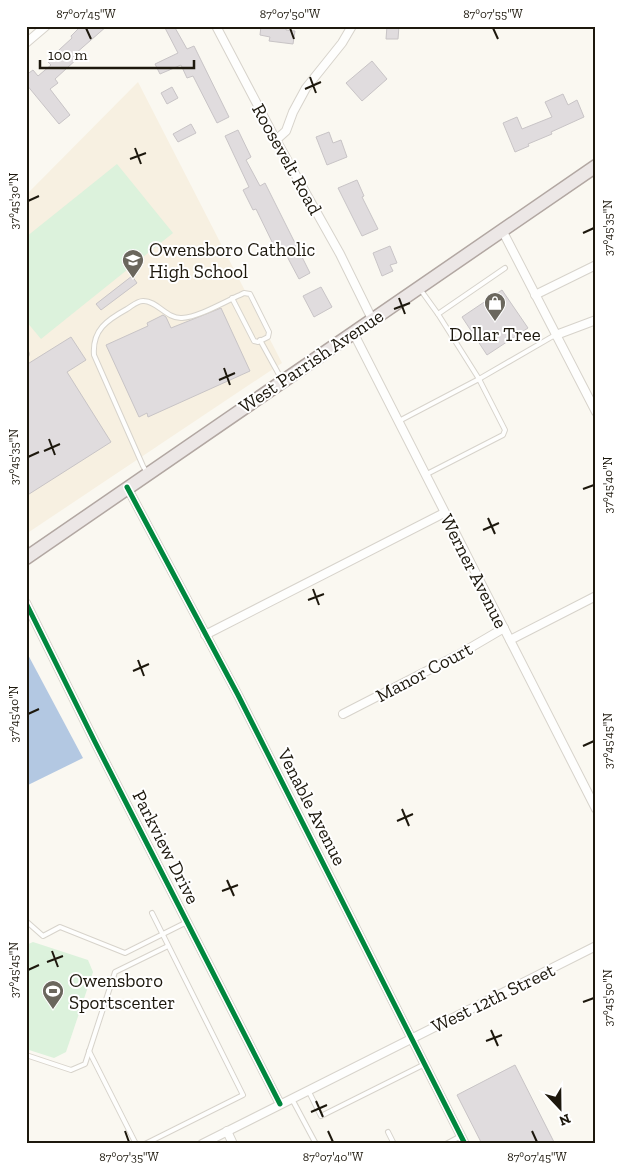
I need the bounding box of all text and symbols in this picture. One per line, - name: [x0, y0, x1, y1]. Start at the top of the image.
- text: 87°07'45"W: [56, 7, 117, 21]
- text: 87°07'50"W: [260, 7, 321, 21]
- text: 87°07'55"W: [463, 7, 524, 21]
- scale bar: [40, 38, 194, 70]
- text: 100 m: [48, 46, 87, 64]
- street label: Roosevelt Road: [247, 99, 327, 219]
- text: 37°45'30"N: [7, 172, 21, 229]
- text: 37°45'35"N: [601, 200, 615, 256]
- place label: Owensboro Catholic High School: [149, 238, 316, 283]
- school or university icon: Owensboro Catholic High School: [121, 248, 145, 279]
- shop icon: Dollar Tree: [483, 291, 507, 322]
- street label: West Parrish Avenue: [234, 304, 388, 418]
- place label: Dollar Tree: [449, 323, 541, 346]
- text: 37°45'35"N: [7, 429, 21, 485]
- text: 37°45'40"N: [601, 456, 615, 513]
- street label: Werner Avenue: [435, 510, 513, 632]
- street label: Manor Court: [372, 637, 476, 707]
- text: 37°45'40"N: [7, 685, 21, 742]
- text: 37°45'45"N: [601, 713, 615, 769]
- street label: Venable Avenue: [272, 744, 351, 869]
- street label: Parkview Drive: [127, 786, 205, 908]
- text: 37°45'45"N: [7, 942, 21, 998]
- street label: West 12th Street: [428, 958, 558, 1038]
- place label: Owensboro Sportscenter: [69, 969, 175, 1014]
- text: 37°45'50"N: [601, 969, 615, 1027]
- sports icon: Owensboro Sportscenter: [41, 979, 65, 1010]
- north arrow: [534, 1082, 584, 1132]
- text: N: [556, 1110, 573, 1130]
- text: 87°07'35"W: [99, 1150, 159, 1164]
- text: 87°07'40"W: [303, 1150, 364, 1164]
- text: 87°07'45"W: [507, 1150, 568, 1164]

